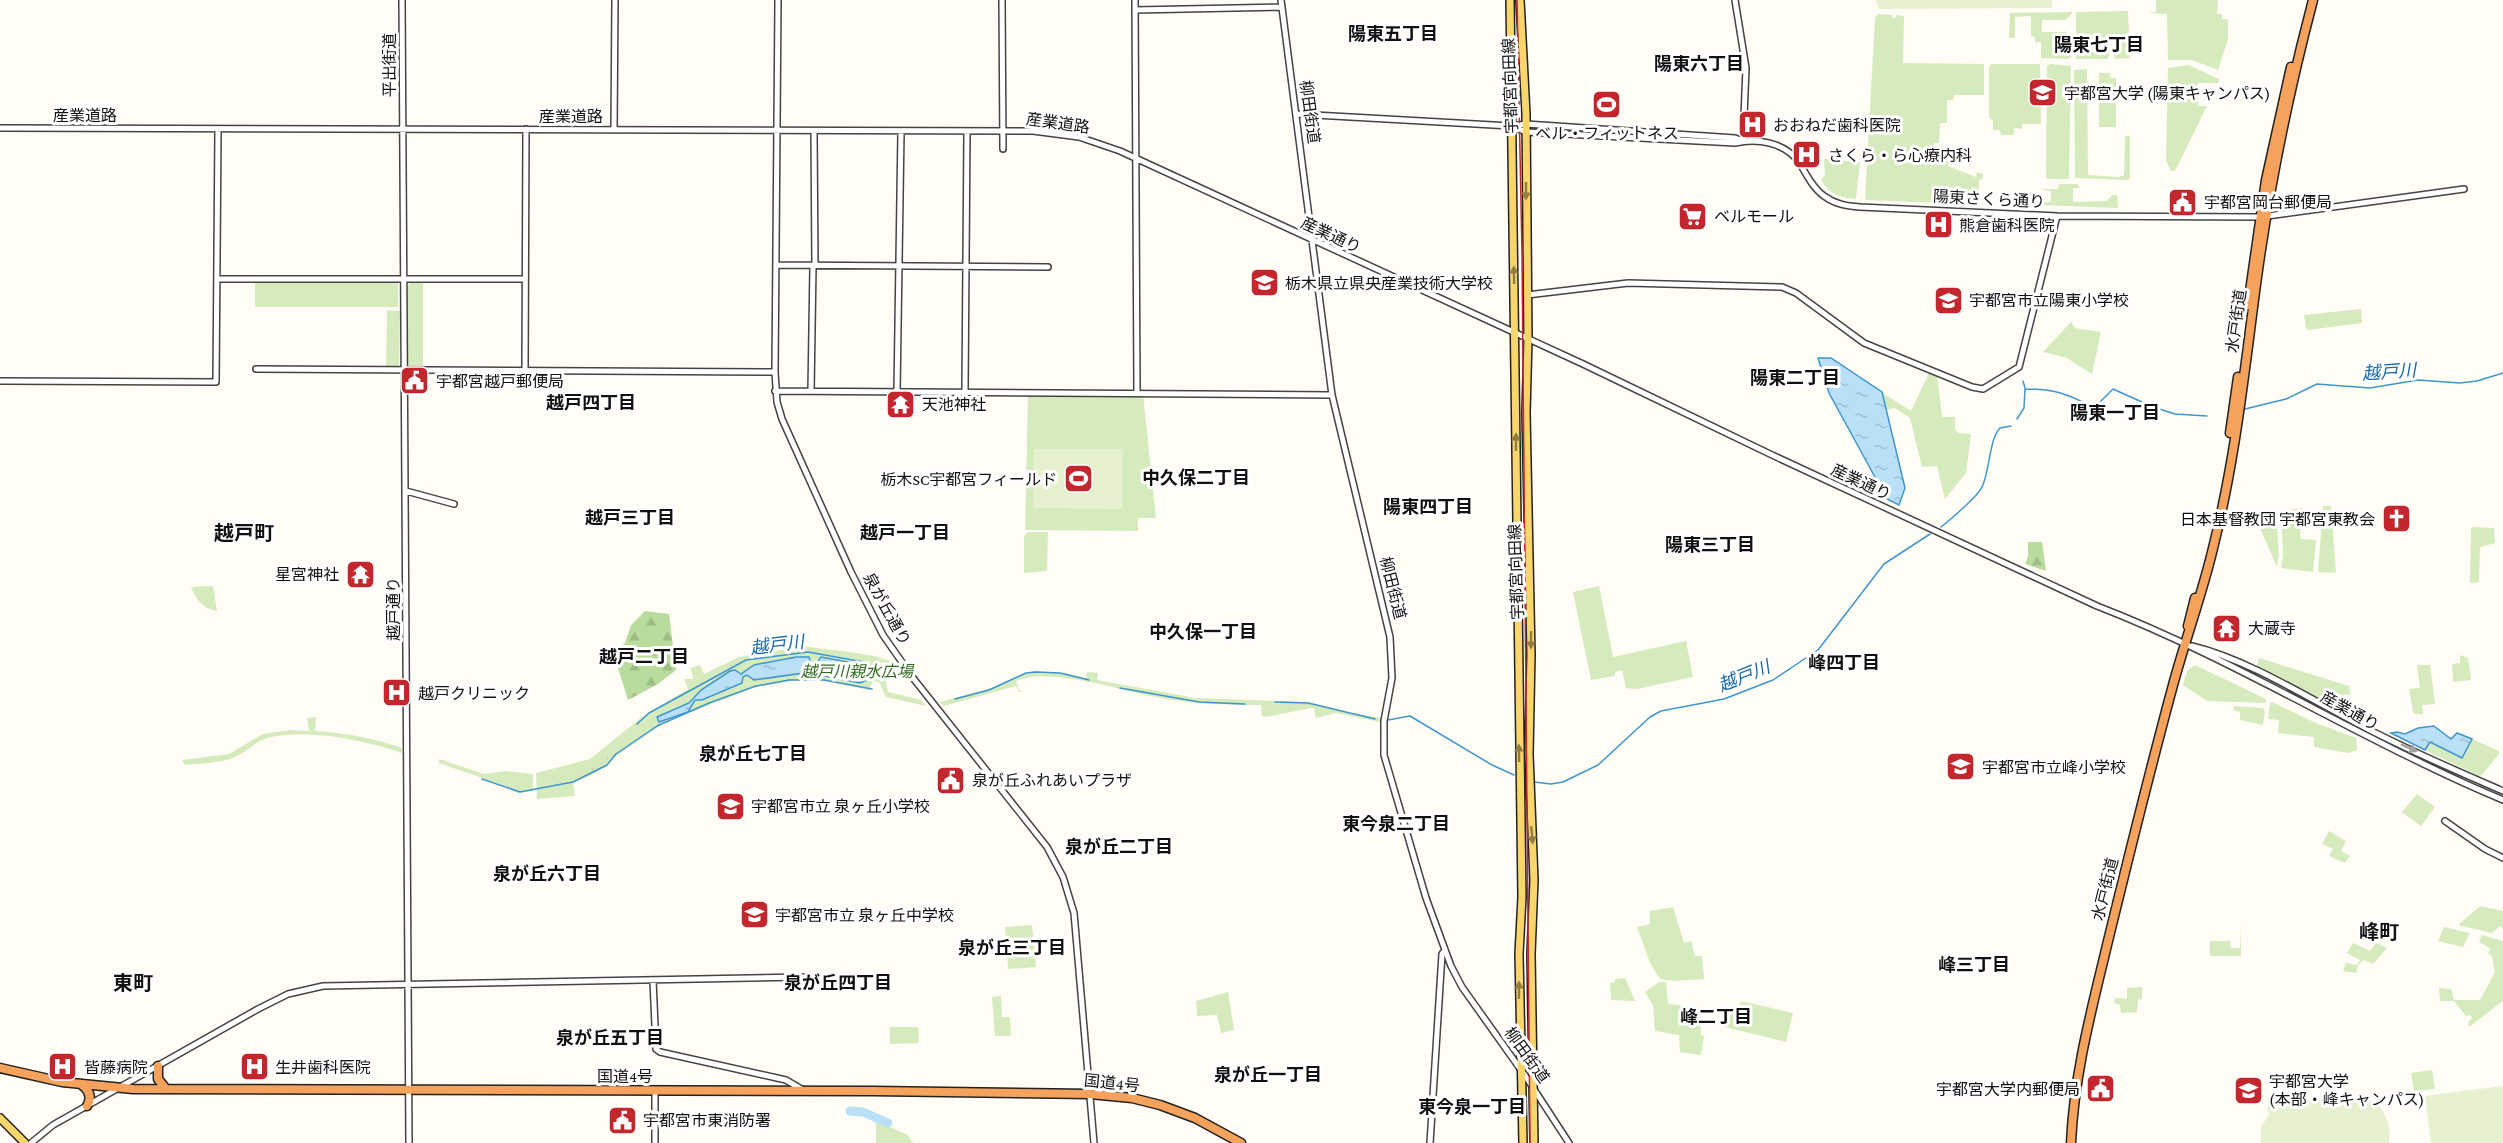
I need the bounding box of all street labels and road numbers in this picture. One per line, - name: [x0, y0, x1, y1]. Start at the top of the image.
- street label: 平出街道: [381, 33, 398, 97]
- street label: 宇都宮向田線: [1500, 38, 1520, 134]
- street label: 柳田街道: [1297, 79, 1323, 145]
- street label: 産業道路: [53, 107, 117, 124]
- street label: 産業道路: [539, 108, 603, 125]
- street label: 産業道路: [1025, 110, 1091, 136]
- street label: 陽東さくら通り: [1933, 188, 2045, 210]
- street label: 産業通り: [1298, 214, 1364, 256]
- street label: 水戸街道: [2223, 288, 2249, 354]
- street label: 産業通り: [1828, 461, 1894, 503]
- street label: 宇都宮向田線: [1506, 524, 1526, 620]
- street label: 柳田街道: [1377, 555, 1409, 621]
- street label: 泉が丘通り: [860, 570, 914, 648]
- street label: 越戸通り: [385, 577, 402, 641]
- street label: 産業通り: [2318, 688, 2382, 734]
- street label: 水戸街道: [2089, 856, 2121, 922]
- street label: 柳田街道: [1501, 1024, 1553, 1086]
- street label: 国道4号: [597, 1068, 653, 1085]
- street label: 国道4号: [1083, 1072, 1141, 1094]

